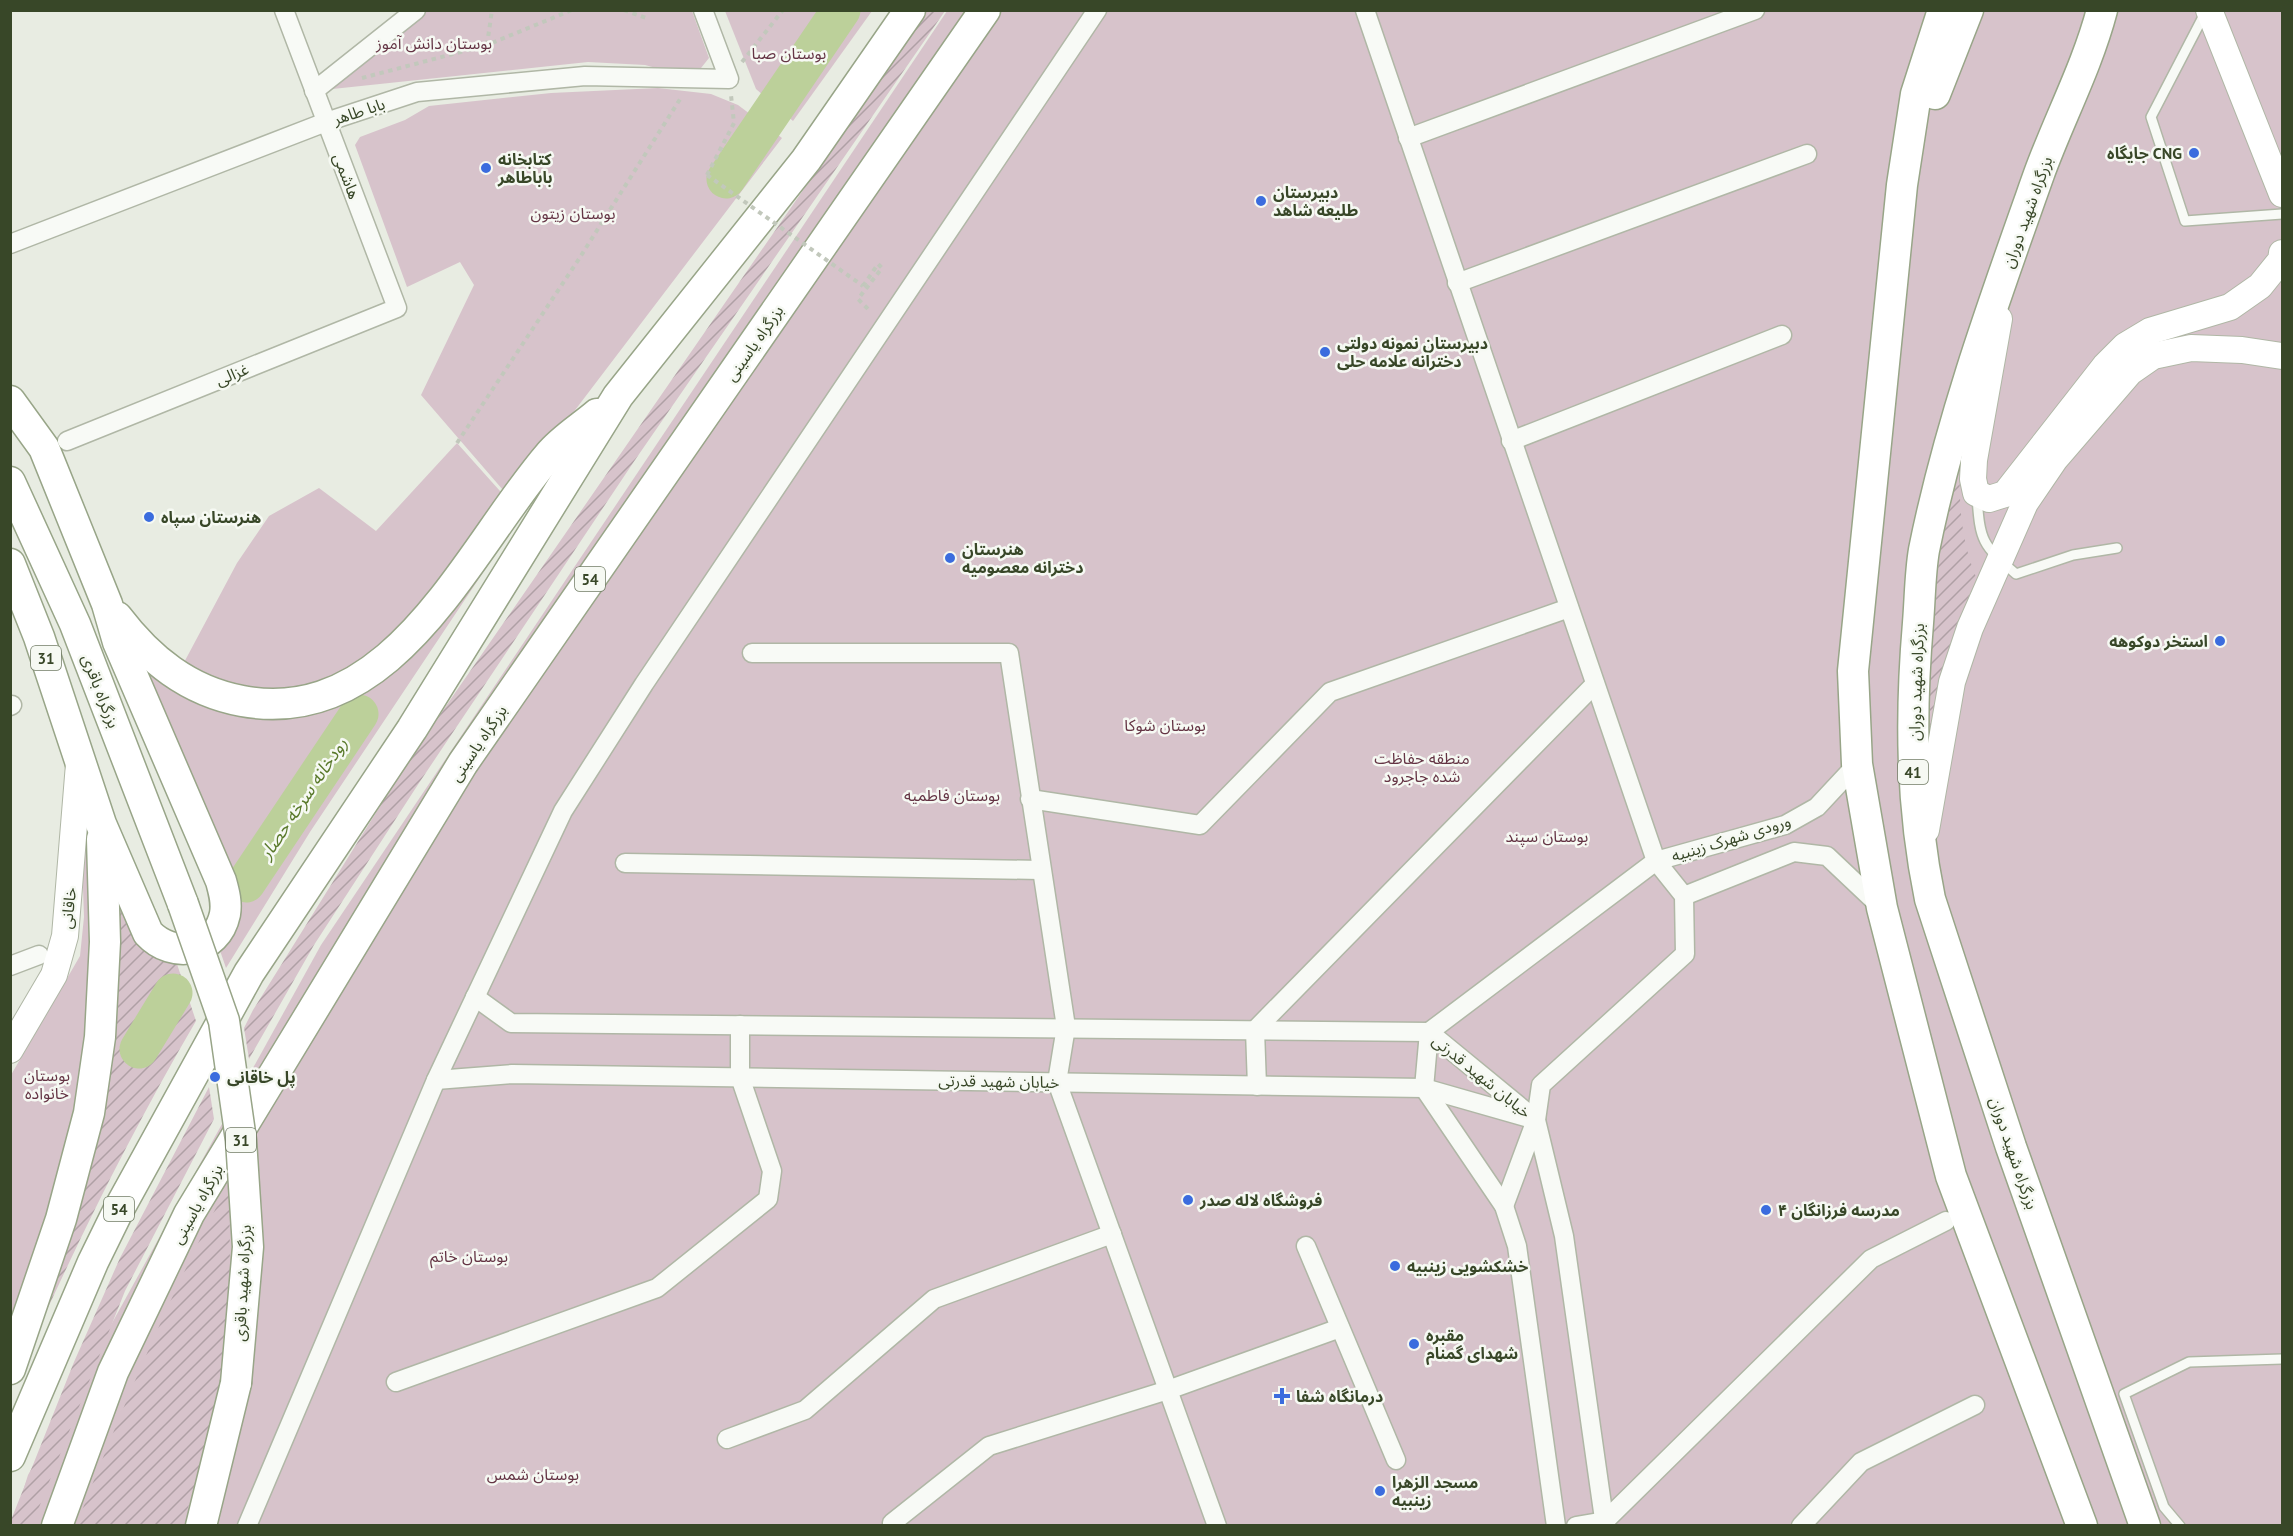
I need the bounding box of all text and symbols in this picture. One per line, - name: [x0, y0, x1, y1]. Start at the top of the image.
- park label: بوستان دانش آموز: [375, 33, 492, 53]
- park label: بوستان صبا: [752, 43, 826, 63]
- street label: بابا طاهر: [330, 93, 387, 129]
- place label: جایگاه CNG: [2107, 143, 2182, 163]
- marker: جایگاه CNG: [2187, 146, 2201, 160]
- place label: کتابخانه باباطاهر: [497, 149, 553, 187]
- street label: هاشمی: [329, 150, 365, 202]
- street label: بزرگراه شهید دوران: [1998, 153, 2056, 271]
- marker: کتابخانه باباطاهر: [479, 161, 493, 175]
- place label: دبیرستان طلیعه شاهد: [1273, 182, 1359, 220]
- marker: دبیرستان طلیعه شاهد: [1254, 194, 1268, 208]
- park label: بوستان زیتون: [531, 203, 615, 223]
- street label: بزرگراه یاسینی: [721, 301, 787, 385]
- place label: دبیرستان نمونه دولتی دخترانه علامه حلی: [1337, 333, 1488, 371]
- marker: دبیرستان نمونه دولتی دخترانه علامه حلی: [1318, 345, 1332, 359]
- street label: غزالی: [213, 358, 251, 390]
- place label: هنرستان سپاه: [161, 507, 261, 528]
- marker: هنرستان سپاه: [142, 510, 156, 524]
- place label: هنرستان دخترانه معصومیه: [962, 539, 1083, 577]
- marker: هنرستان دخترانه معصومیه: [943, 551, 957, 565]
- road number: 54: [575, 567, 605, 591]
- street label: بزرگراه شهید دوران: [1904, 623, 1928, 741]
- place label: استخر دوکوهه: [2109, 631, 2208, 651]
- marker: استخر دوکوهه: [2213, 634, 2227, 648]
- road number: 31: [31, 646, 61, 670]
- street label: بزرگراه باقری: [78, 651, 124, 731]
- street label: بزرگراه یاسینی: [445, 701, 511, 785]
- park label: بوستان شوکا: [1124, 715, 1206, 735]
- water label: رودخانه سرخه حصار: [253, 733, 352, 865]
- park label: منطقه حفاظت شده جاجرود: [1374, 748, 1470, 786]
- road number: 41: [1898, 760, 1928, 784]
- park label: بوستان فاطمیه: [904, 785, 1000, 805]
- street label: ورودی شهرک زینبیه: [1669, 810, 1793, 866]
- park label: بوستان سپند: [1506, 826, 1588, 847]
- street label: خاقانی: [56, 886, 80, 930]
- street label: خیابان شهید قدرتی: [1429, 1030, 1535, 1122]
- park label: بوستان خانواده: [24, 1065, 70, 1103]
- place label: پل خاقانی: [227, 1067, 296, 1088]
- marker: پل خاقانی: [208, 1070, 222, 1084]
- street label: خیابان شهید قدرتی: [938, 1070, 1060, 1092]
- street label: بزرگراه شهید دوران: [1985, 1094, 2043, 1212]
- road number: 31: [226, 1128, 256, 1152]
- street label: بزرگراه یاسینی: [167, 1161, 227, 1247]
- place label: فروشگاه لاله صدر: [1199, 1190, 1322, 1210]
- marker: فروشگاه لاله صدر: [1181, 1193, 1195, 1207]
- road number: 54: [104, 1197, 134, 1221]
- place label: مدرسه فرزانگان ۴: [1778, 1200, 1900, 1220]
- marker: مدرسه فرزانگان ۴: [1759, 1203, 1773, 1217]
- street label: بزرگراه شهید باقری: [229, 1224, 255, 1342]
- park label: بوستان خاتم: [430, 1246, 508, 1269]
- place label: خشکشویی زینبیه: [1407, 1256, 1528, 1276]
- marker: خشکشویی زینبیه: [1388, 1259, 1402, 1273]
- place label: مقبره شهدای گمنام: [1426, 1325, 1518, 1365]
- marker: مقبره شهدای گمنام: [1407, 1337, 1421, 1351]
- place label: درمانگاه شفا: [1296, 1386, 1383, 1406]
- marker: درمانگاه شفا: [1273, 1387, 1291, 1405]
- park label: بوستان شمس: [487, 1464, 579, 1484]
- place label: مسجد الزهرا زینبیه: [1392, 1472, 1478, 1510]
- marker: مسجد الزهرا زینبیه: [1373, 1484, 1387, 1498]

